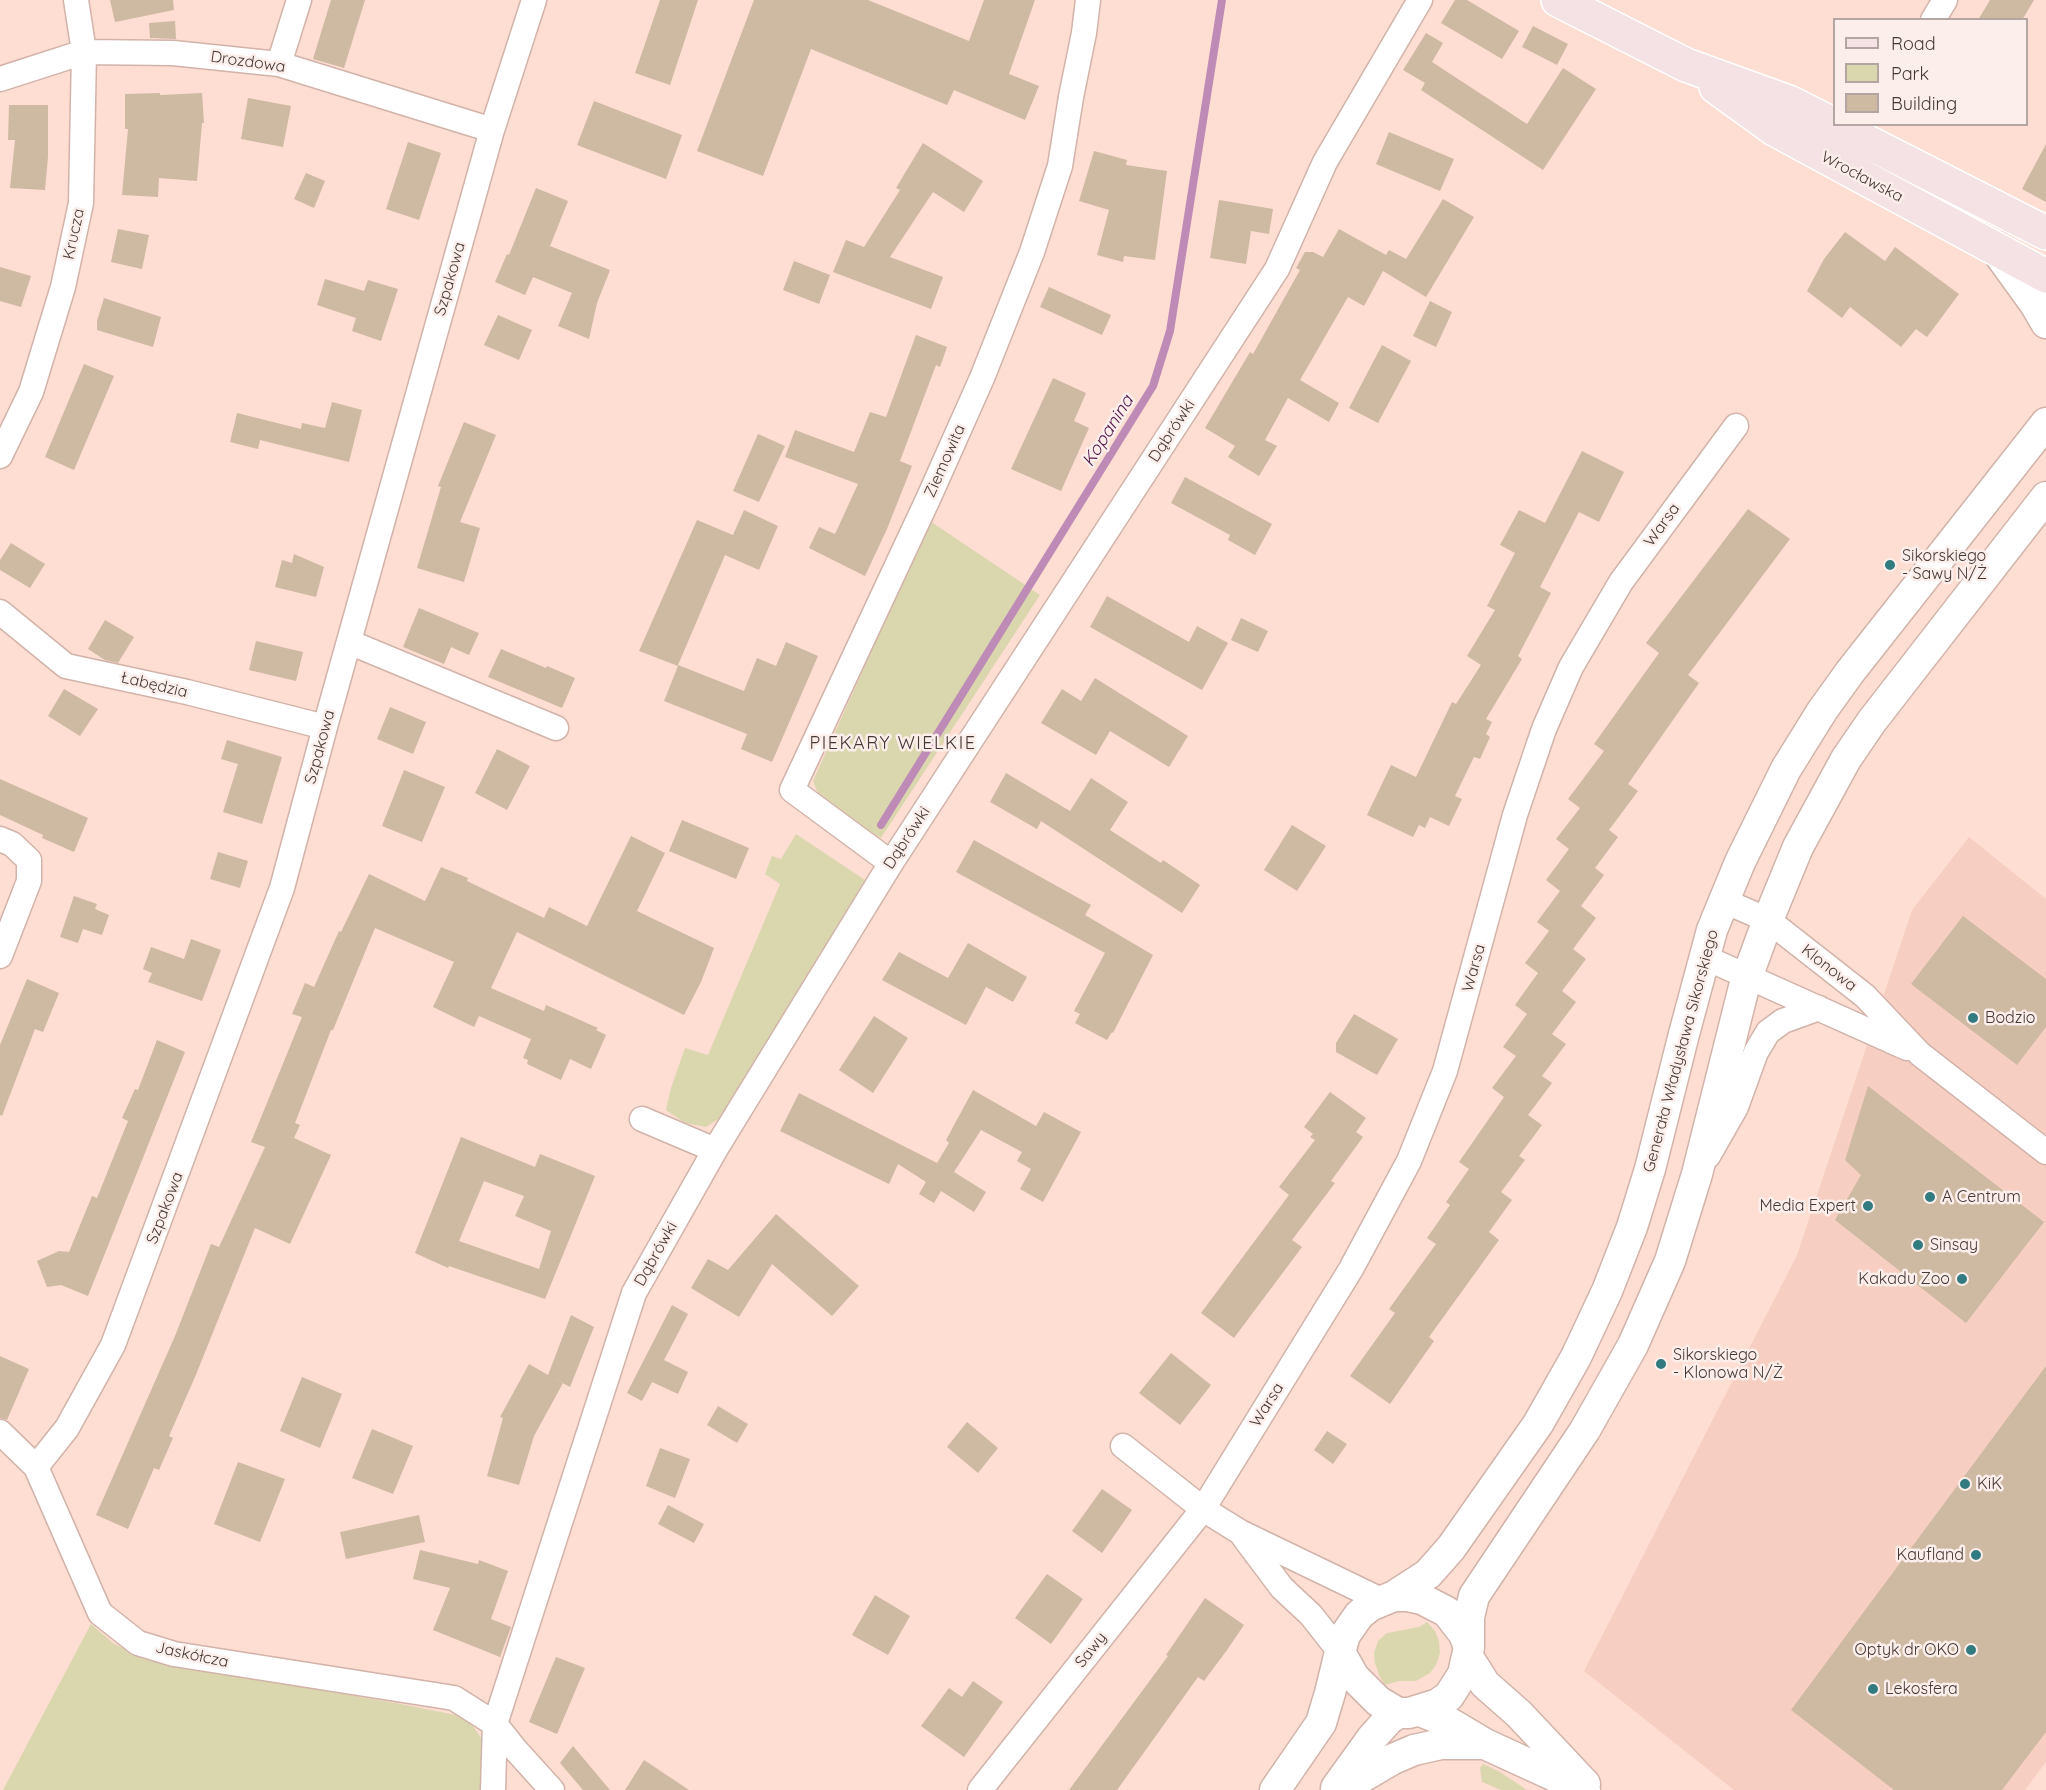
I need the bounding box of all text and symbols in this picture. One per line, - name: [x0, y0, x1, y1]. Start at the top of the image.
- legend: [1833, 18, 2028, 126]
- text: Road: [1891, 32, 1936, 55]
- street label: Drozdowa: [209, 47, 287, 77]
- text: Park: [1891, 62, 1929, 85]
- text: Building: [1891, 92, 1957, 115]
- street label: Wrocławska: [1818, 147, 1906, 207]
- street label: Krucza: [59, 207, 89, 261]
- street label: Szpakowa: [430, 240, 470, 318]
- water label: Kopanina: [1078, 391, 1138, 471]
- street label: Dąbrówki: [1145, 396, 1199, 466]
- street label: Ziemowita: [920, 422, 970, 500]
- street label: Warsa: [1640, 500, 1684, 550]
- place label: Sikorskiego - Sawy N/Ż: [1902, 546, 1987, 584]
- marker: Sikorskiego - Sawy N/Ż: [1883, 558, 1897, 572]
- street label: Łabędzia: [119, 668, 189, 702]
- street label: Szpakowa: [301, 708, 339, 786]
- district label: PIEKARY WIELKIE: [810, 733, 976, 755]
- street label: Dąbrówki: [880, 803, 934, 873]
- street label: Generała Władysława Sikorskiego: [1639, 928, 1723, 1174]
- street label: Klonowa: [1798, 941, 1860, 995]
- street label: Warsa: [1458, 942, 1490, 994]
- place label: Bodzio: [1985, 1008, 2036, 1028]
- marker: Bodzio: [1966, 1011, 1980, 1025]
- street label: Szpakowa: [142, 1169, 188, 1247]
- place label: A Centrum: [1942, 1187, 2021, 1207]
- marker: A Centrum: [1923, 1190, 1937, 1204]
- place label: Media Expert: [1759, 1196, 1856, 1216]
- marker: Media Expert: [1861, 1199, 1875, 1213]
- street label: Dąbrówki: [630, 1218, 682, 1290]
- place label: Sinsay: [1930, 1235, 1978, 1255]
- marker: Sinsay: [1911, 1238, 1925, 1252]
- place label: Kakadu Zoo: [1858, 1269, 1950, 1289]
- marker: Kakadu Zoo: [1955, 1272, 1969, 1286]
- place label: Sikorskiego - Klonowa N/Ż: [1673, 1345, 1783, 1383]
- marker: Sikorskiego - Klonowa N/Ż: [1654, 1357, 1668, 1371]
- street label: Warsa: [1246, 1379, 1288, 1431]
- place label: KiK: [1977, 1474, 2002, 1494]
- marker: KiK: [1958, 1477, 1972, 1491]
- place label: Kaufland: [1896, 1545, 1964, 1565]
- marker: Kaufland: [1969, 1548, 1983, 1562]
- street label: Sawy: [1071, 1628, 1111, 1672]
- street label: Jaskółcza: [154, 1638, 230, 1672]
- place label: Optyk dr OKO: [1855, 1640, 1959, 1660]
- marker: Optyk dr OKO: [1964, 1643, 1978, 1657]
- place label: Lekosfera: [1885, 1679, 1958, 1699]
- marker: Lekosfera: [1866, 1682, 1880, 1696]

